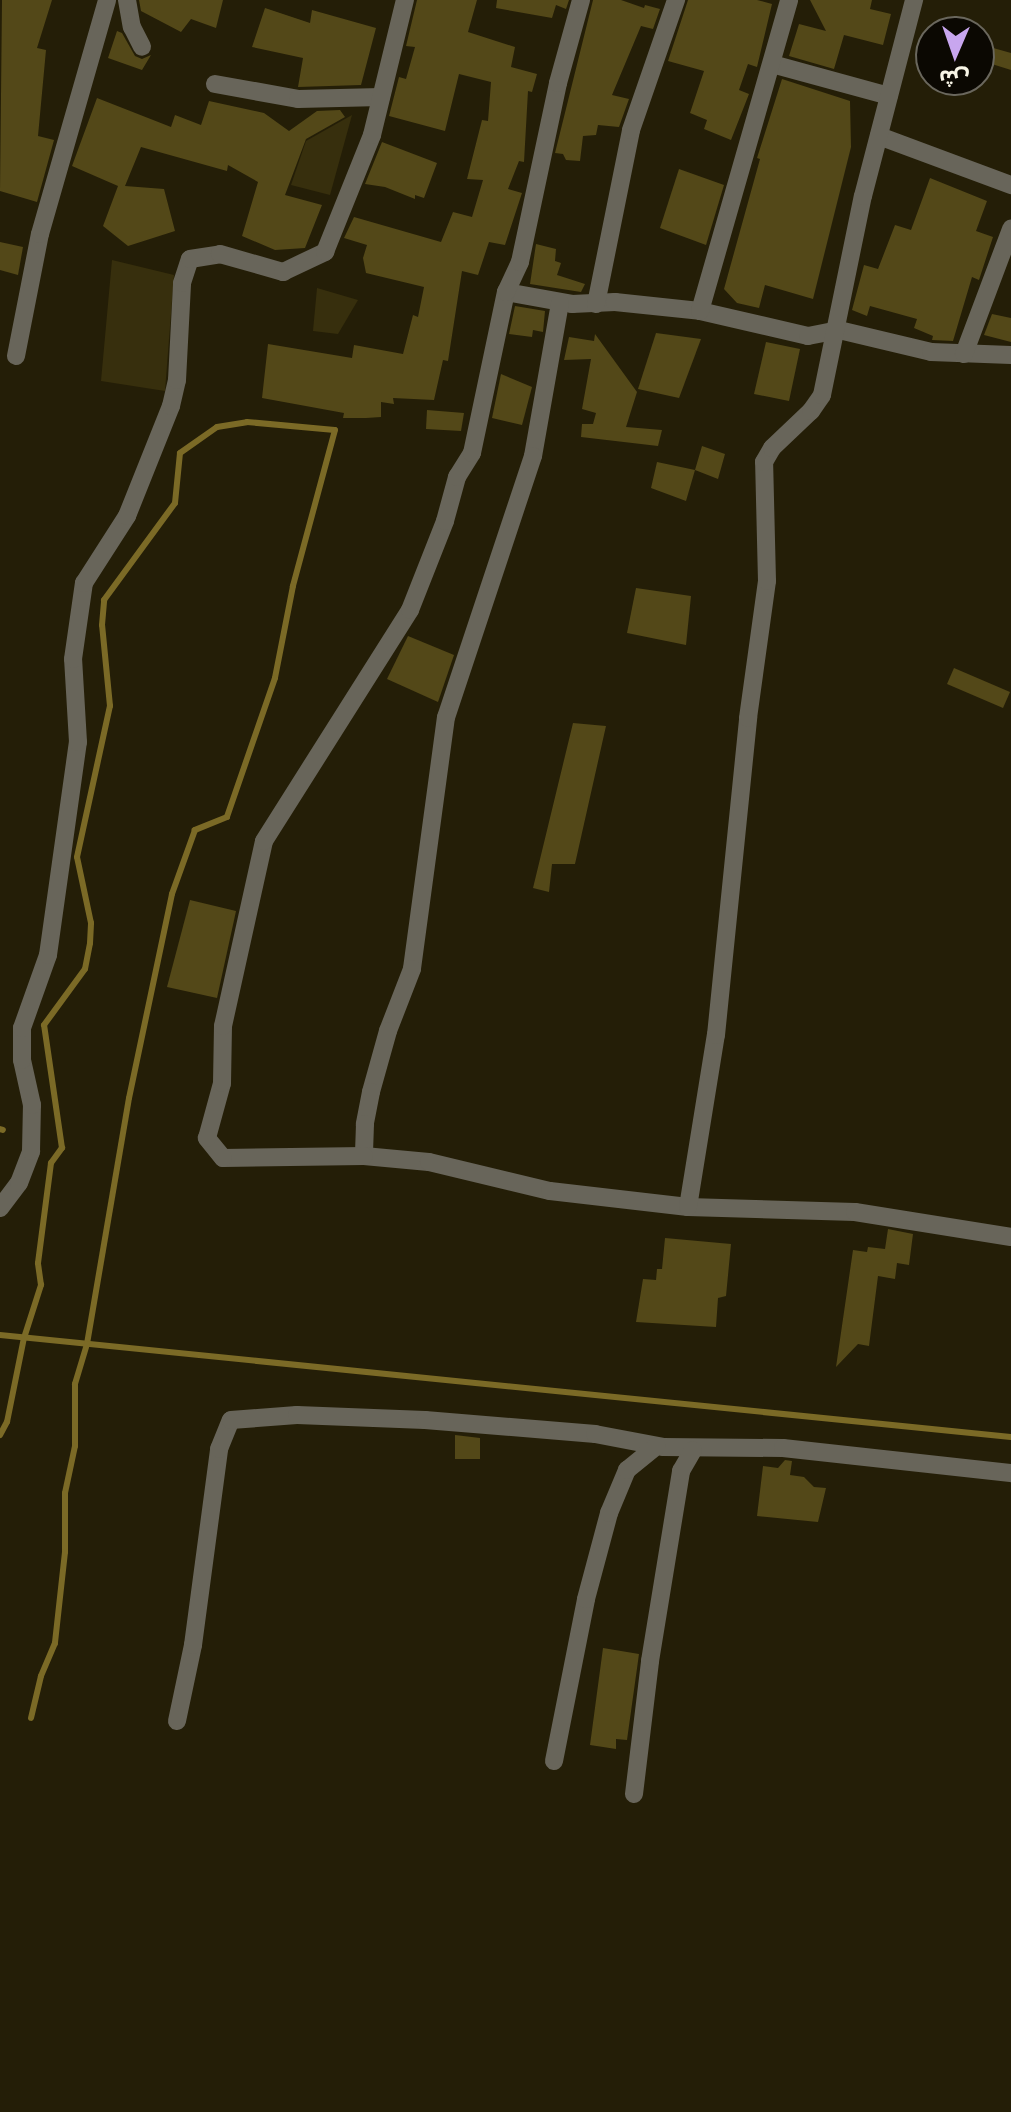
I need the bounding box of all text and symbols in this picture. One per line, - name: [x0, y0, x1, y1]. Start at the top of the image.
- north arrow: [915, 16, 995, 96]
- text: ش: [939, 62, 970, 94]

